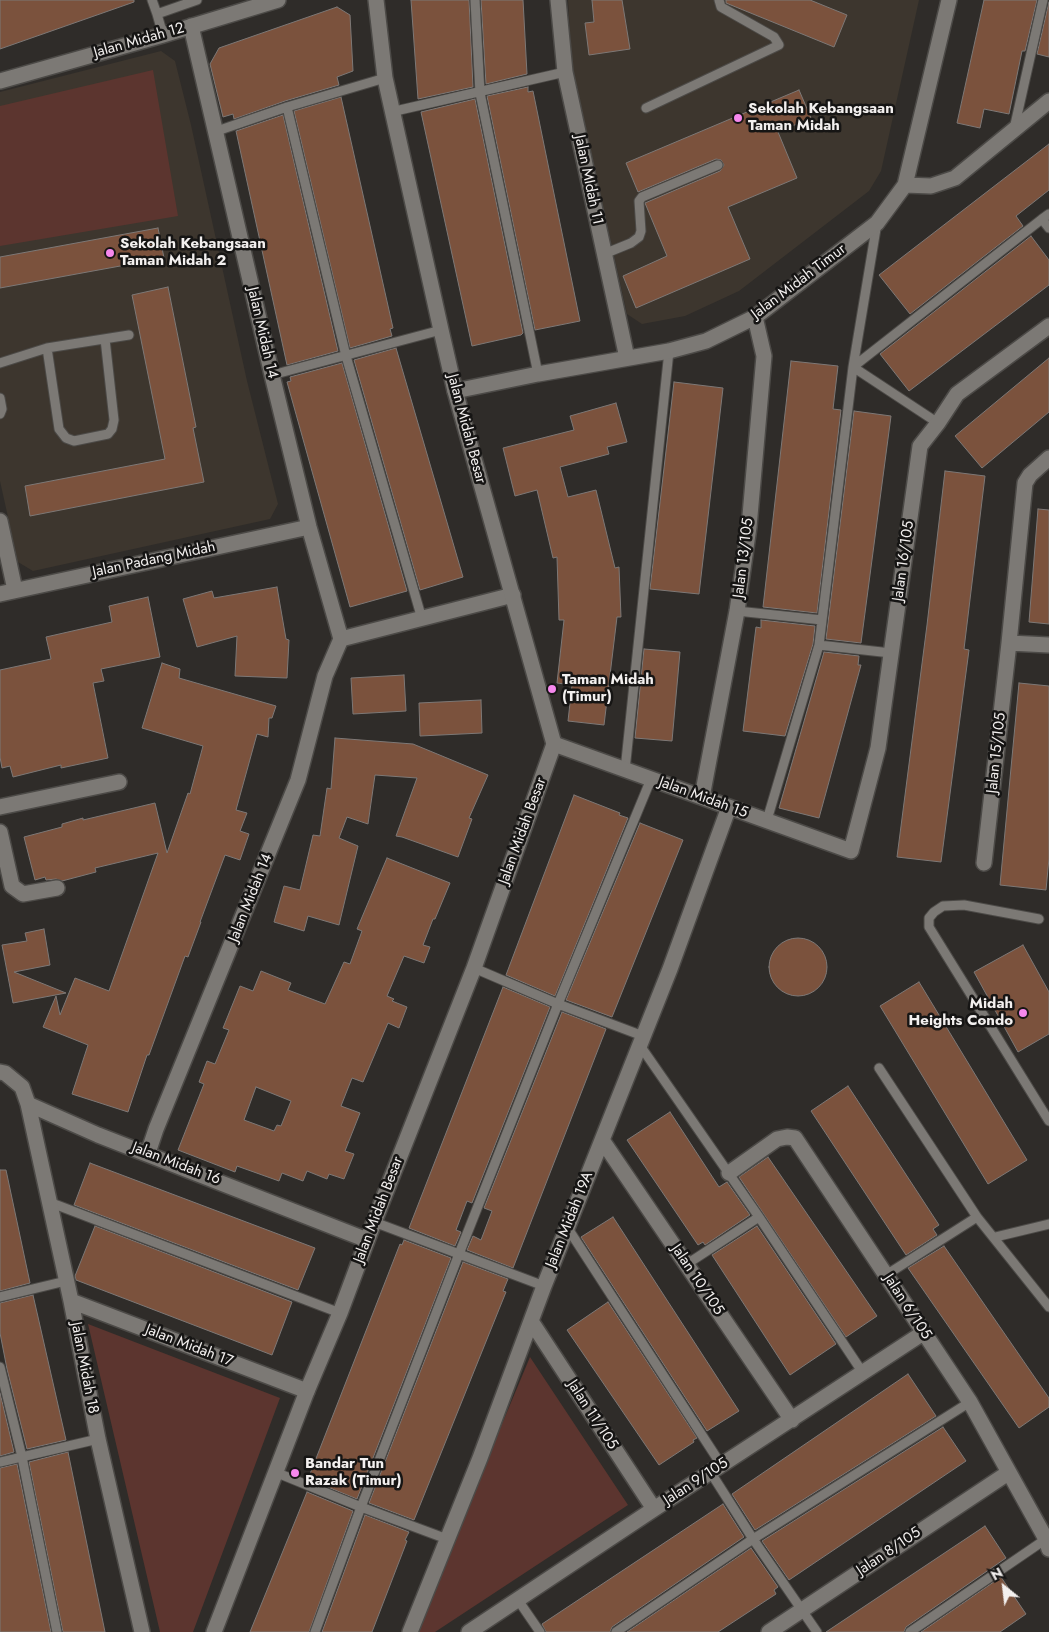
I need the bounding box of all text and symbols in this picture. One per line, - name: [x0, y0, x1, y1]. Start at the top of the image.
- street label: Jalan Midah 12: [92, 19, 186, 63]
- place label: Sekolah Kebangsaan Taman Midah: [748, 100, 894, 135]
- marker: Sekolah Kebangsaan Taman Midah: [732, 112, 744, 124]
- street label: Jalan MIdah 11: [570, 133, 606, 227]
- place label: Sekolah Kebangsaan Taman Midah 2: [120, 235, 266, 270]
- street label: Jalan Midah Timur: [748, 241, 850, 323]
- marker: Sekolah Kebangsaan Taman Midah 2: [104, 247, 116, 259]
- street label: Jalan Midah 14: [243, 285, 281, 381]
- street label: Jalan Midah Besar: [443, 372, 489, 486]
- street label: Jalan 13/105: [730, 517, 758, 599]
- street label: Jalan 16/105: [889, 520, 919, 602]
- street label: Jalan Padang Midah: [91, 538, 217, 582]
- place label: Taman Midah (Timur): [562, 671, 654, 706]
- marker: Taman Midah (Timur): [546, 683, 558, 695]
- street label: Jalan 15/105: [984, 712, 1010, 794]
- street label: Jalan Midah 15: [656, 774, 750, 822]
- street label: Jalan Midah Besar: [495, 775, 551, 887]
- street label: Jalan Midah 14: [225, 851, 277, 945]
- place label: Midah Heights Condo: [909, 995, 1013, 1030]
- marker: Midah Heights Condo: [1017, 1007, 1029, 1019]
- street label: Jalan Midah 16: [129, 1139, 223, 1189]
- street label: Jalan Midah Besar: [350, 1154, 408, 1266]
- street label: Jalan Midah 19A: [542, 1169, 598, 1271]
- street label: Jalan 10/105: [667, 1241, 727, 1319]
- street label: Jalan 6/105: [879, 1271, 935, 1343]
- street label: Jalan Midah 18: [66, 1321, 102, 1415]
- street label: Jalan Midah 17: [143, 1321, 235, 1371]
- street label: Jalan 11/105: [563, 1377, 621, 1453]
- street label: Jalan 9/105: [660, 1454, 732, 1510]
- place label: Bandar Tun Razak (Timur): [305, 1455, 402, 1490]
- marker: Bandar Tun Razak (Timur): [289, 1467, 301, 1479]
- street label: Jalan 8/105: [853, 1524, 925, 1580]
- north arrow: [979, 1562, 1029, 1612]
- text: N: [987, 1562, 1006, 1585]

